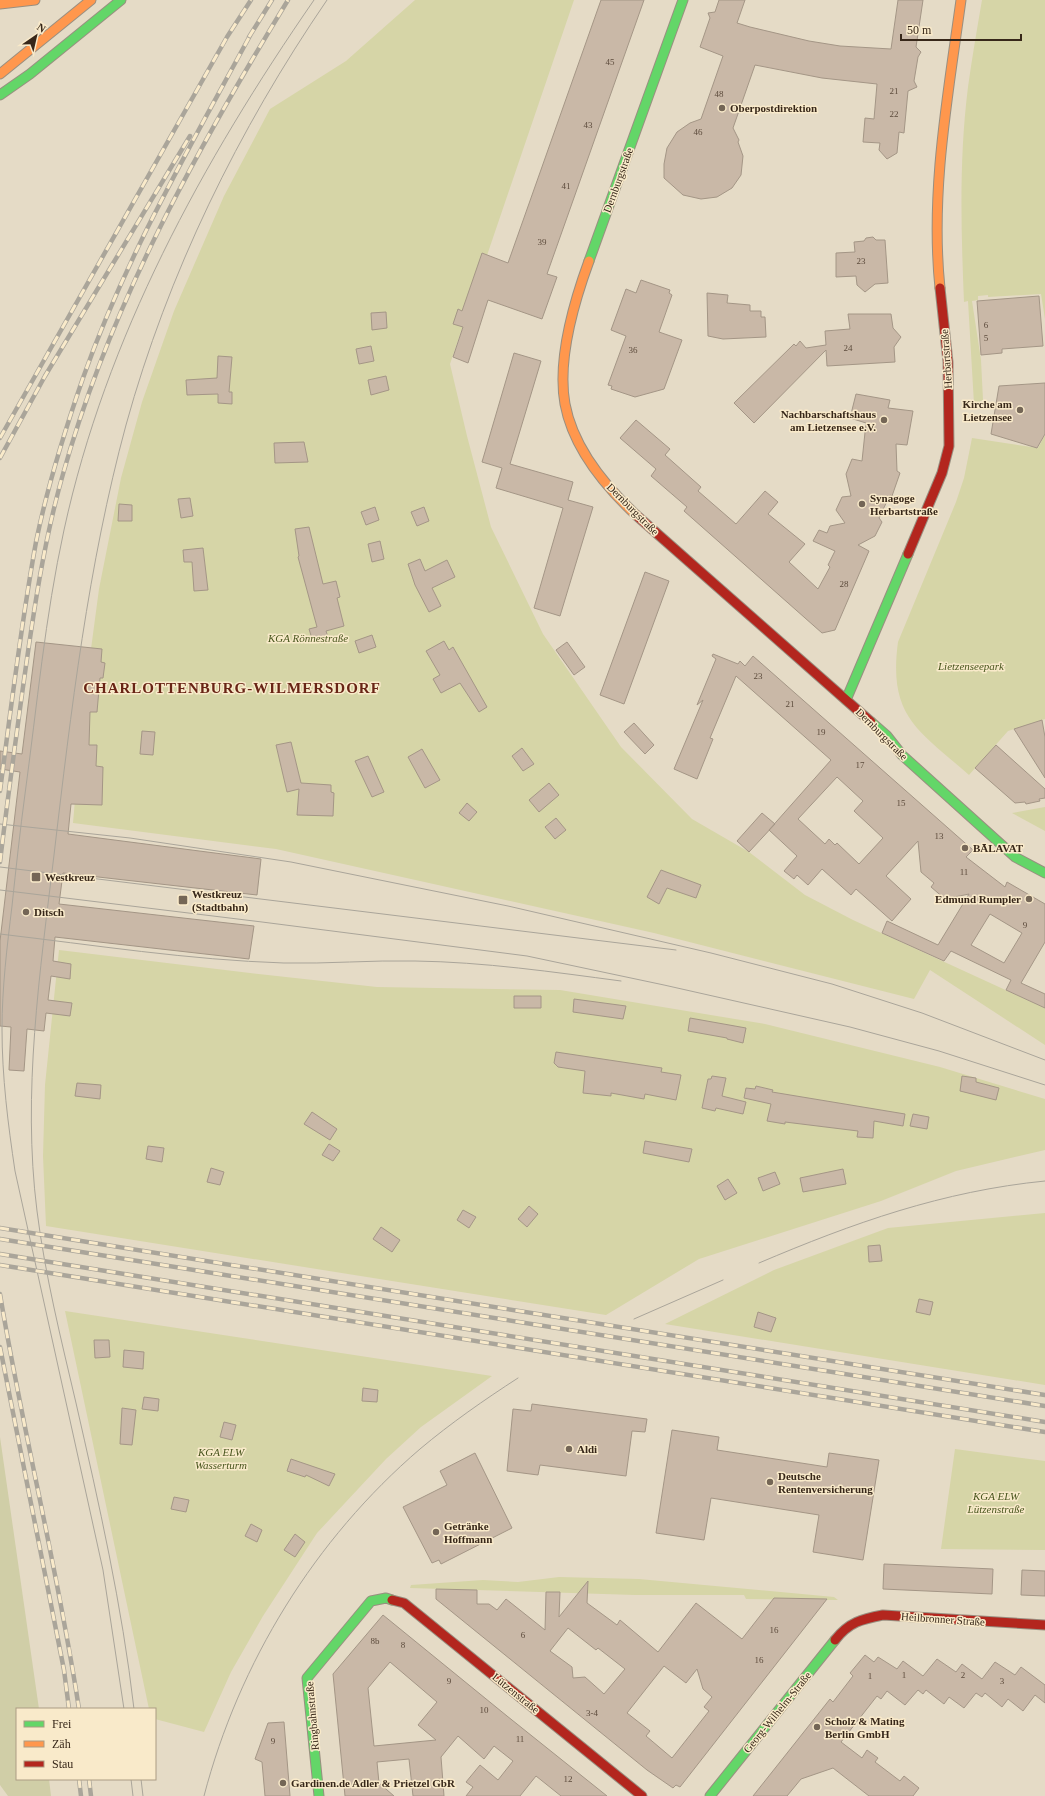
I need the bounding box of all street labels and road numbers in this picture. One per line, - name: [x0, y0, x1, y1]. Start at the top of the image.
- street label: Dernburgstraße: [601, 146, 635, 214]
- street label: Herbartstraße: [938, 329, 954, 389]
- street label: Dernburgstraße: [605, 481, 661, 537]
- street label: Dernburgstraße: [854, 706, 910, 762]
- street label: Heilbronner Straße: [901, 1610, 985, 1628]
- street label: Georg-Wilhelm-Straße: [741, 1669, 813, 1755]
- street label: Lützenstraße: [490, 1670, 542, 1716]
- street label: Ringbahnstraße: [303, 1681, 321, 1751]

